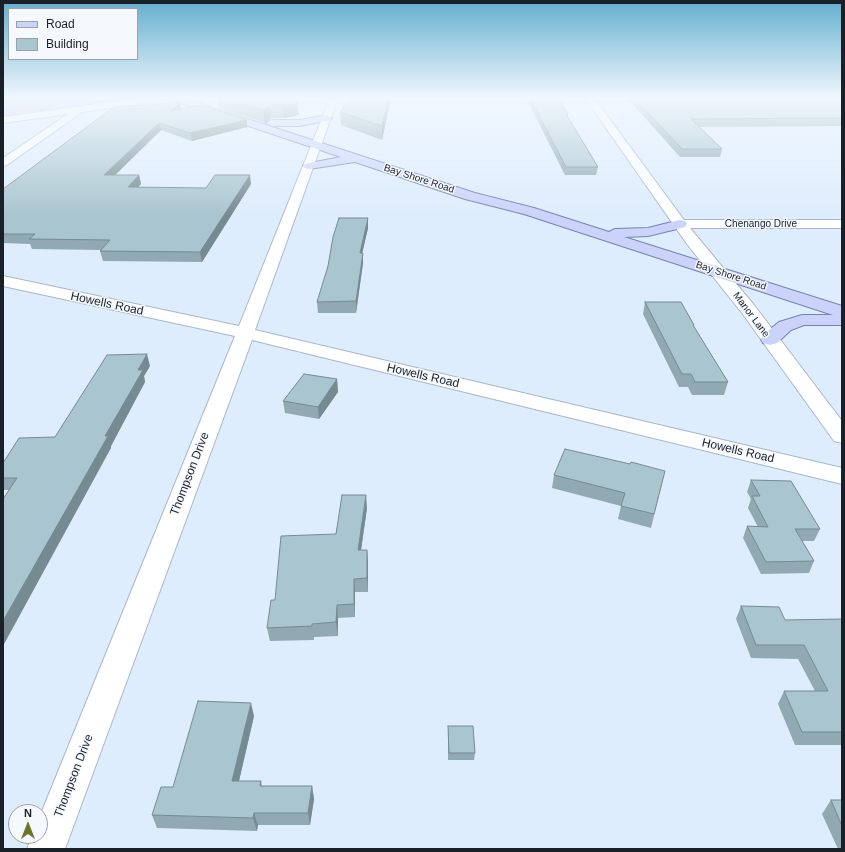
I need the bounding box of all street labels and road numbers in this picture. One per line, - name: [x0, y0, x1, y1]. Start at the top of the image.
- street label: Bay Shore Road: [382, 162, 456, 196]
- street label: Chenango Drive: [725, 218, 797, 230]
- street label: Bay Shore Road: [694, 259, 768, 293]
- street label: Howells Road: [69, 289, 145, 319]
- street label: Manor Lane: [730, 290, 772, 340]
- street label: Howells Road: [385, 361, 461, 391]
- street label: Thompson Drive: [168, 430, 212, 518]
- street label: Howells Road: [700, 436, 776, 466]
- street label: Thompson Drive: [52, 732, 96, 820]

